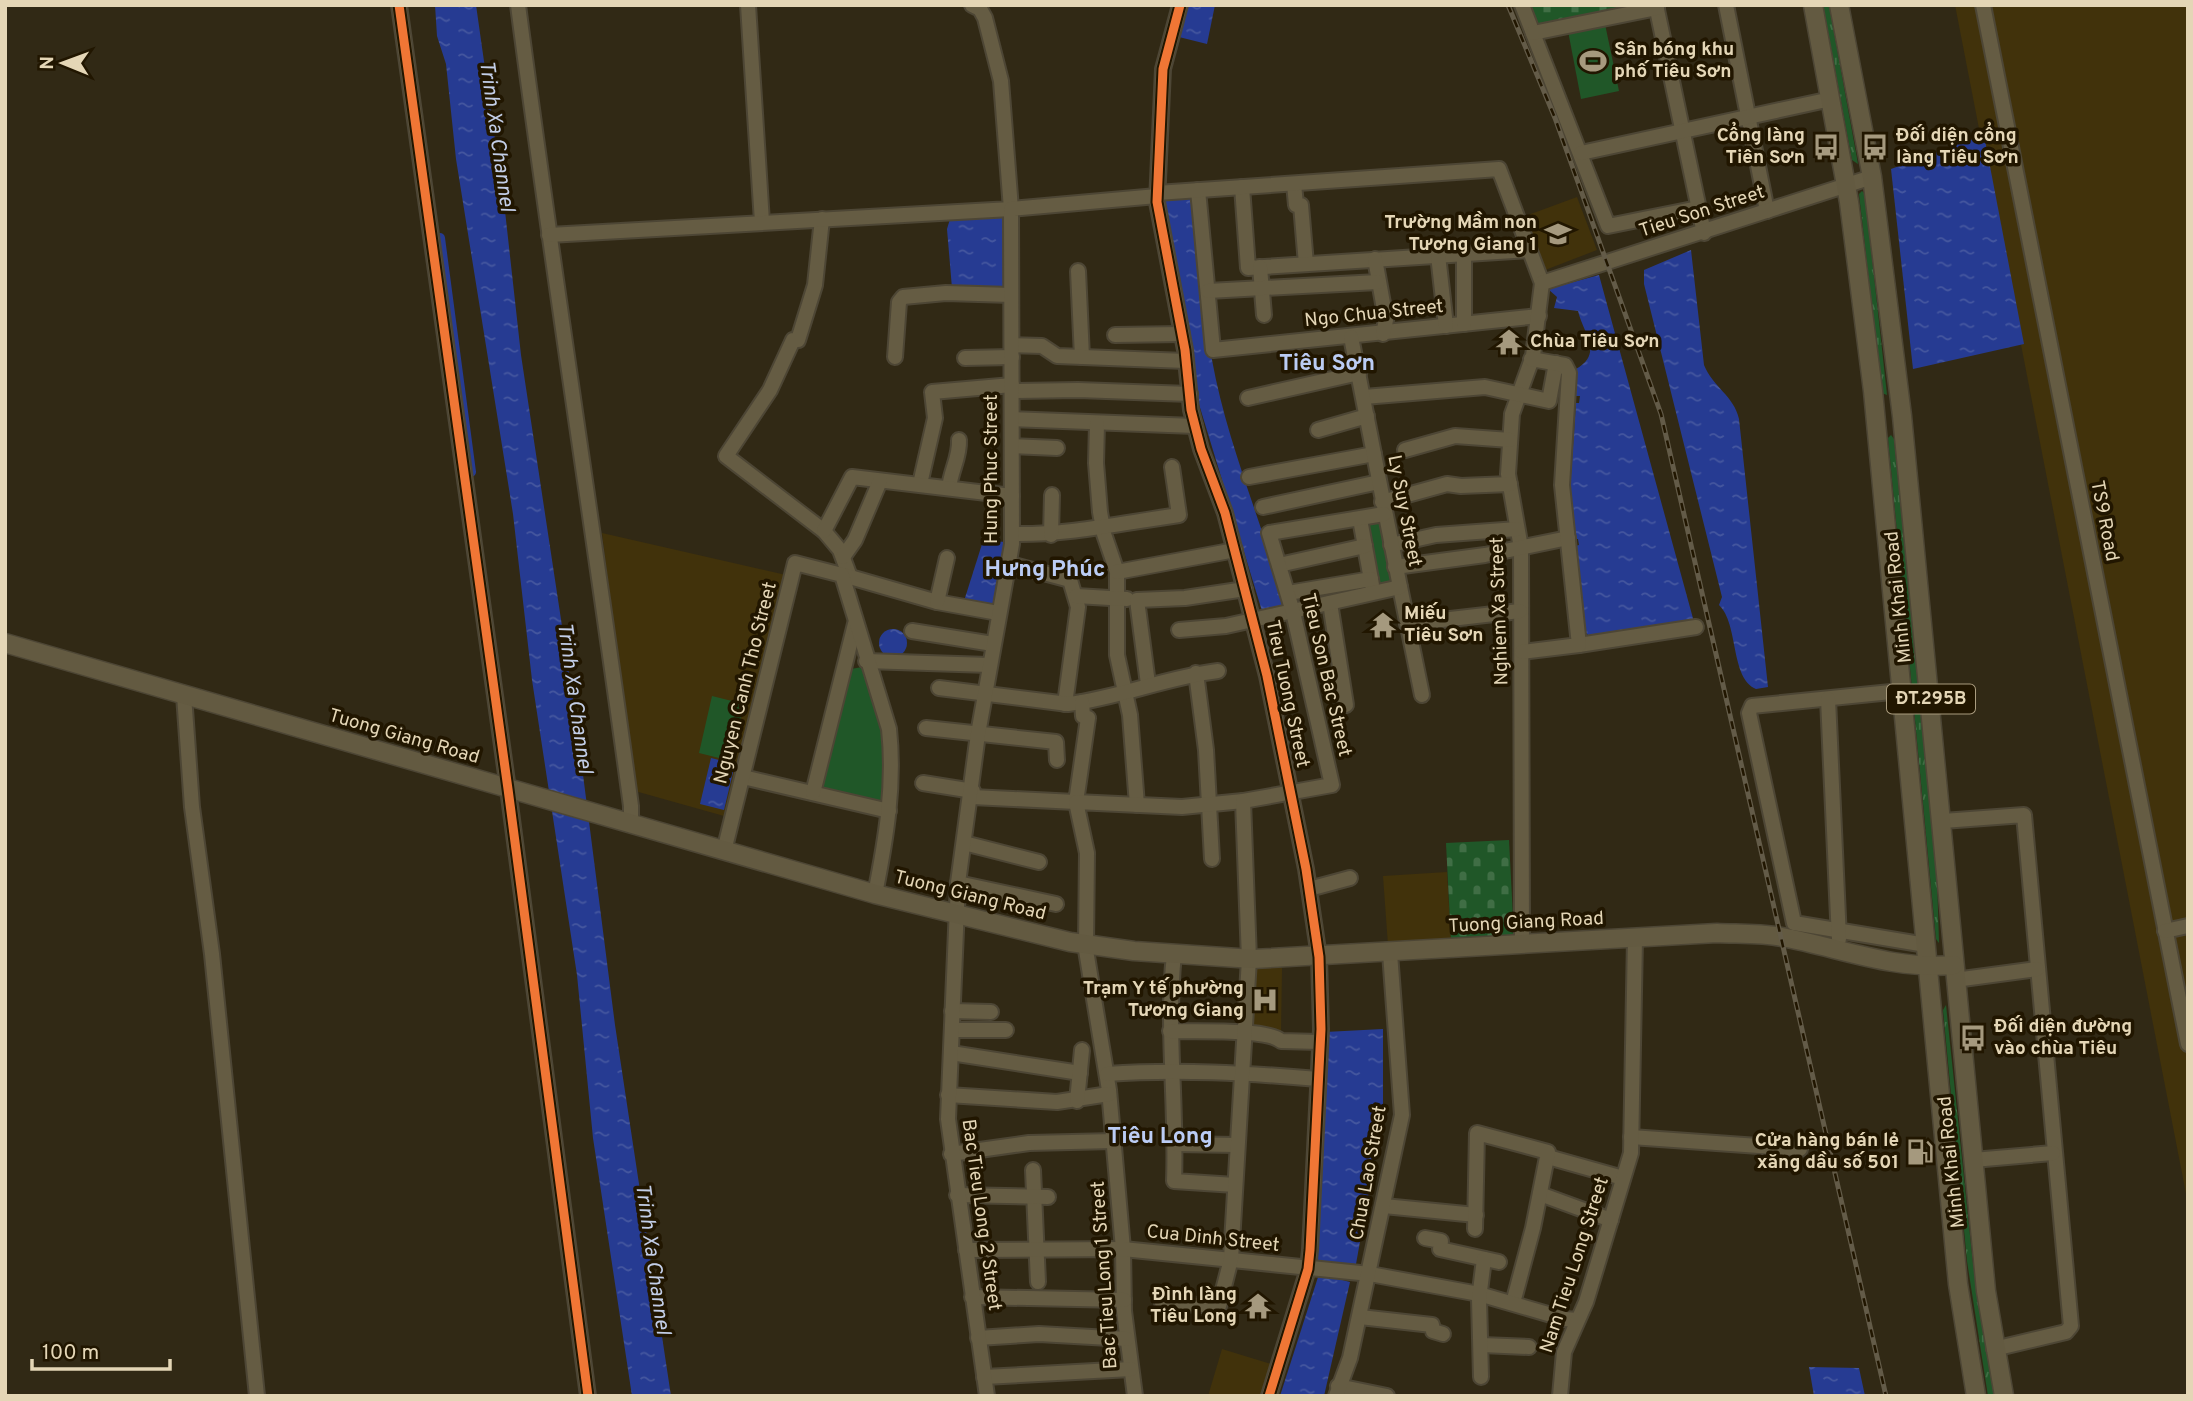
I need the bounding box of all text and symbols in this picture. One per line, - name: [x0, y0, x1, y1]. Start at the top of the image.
- north arrow: [28, 28, 98, 98]
- place label: Sân bóng khu phố Tiêu Sơn: [1614, 38, 1734, 84]
- sports icon: Sân bóng khu phố Tiêu Sơn: [1578, 46, 1608, 76]
- text: N: [36, 56, 60, 70]
- water label: Trinh Xa Channel: [472, 59, 520, 215]
- place label: Cổng làng Tiên Sơn: [1717, 121, 1805, 170]
- place label: Đối diện cổng làng Tiêu Sơn: [1896, 121, 2019, 170]
- bus stop icon: Cổng làng Tiên Sơn: [1811, 132, 1841, 162]
- bus stop icon: Đối diện cổng làng Tiêu Sơn: [1860, 132, 1890, 162]
- street label: Tieu Son Street: [1636, 180, 1768, 244]
- place label: Trường Mầm non Tương Giang 1: [1384, 211, 1537, 257]
- school or university icon: Trường Mầm non Tương Giang 1: [1543, 219, 1573, 249]
- street label: Ngo Chua Street: [1303, 295, 1445, 333]
- temple icon: Chùa Tiêu Sơn: [1494, 327, 1524, 357]
- place label: Chùa Tiêu Sơn: [1530, 330, 1659, 354]
- district label: Tiêu Sơn: [1279, 350, 1375, 379]
- street label: Hung Phuc Street: [980, 394, 1004, 544]
- street label: Ly Suy Street: [1381, 453, 1427, 569]
- street label: TS9 Road: [2084, 478, 2124, 564]
- street label: Minh Khai Road: [1880, 530, 1918, 664]
- street label: Nghiem Xa Street: [1485, 536, 1515, 686]
- district label: Hưng Phúc: [985, 556, 1105, 585]
- street label: Nguyen Canh Tho Street: [709, 579, 783, 787]
- street label: Tieu Son Bac Street: [1296, 591, 1356, 759]
- place label: Miếu Tiêu Sơn: [1404, 602, 1483, 648]
- temple icon: Miếu Tiêu Sơn: [1368, 610, 1398, 640]
- street label: Tieu Tuong Street: [1260, 618, 1314, 770]
- water label: Trinh Xa Channel: [550, 621, 598, 777]
- road number: ĐT.295B: [1887, 684, 1975, 714]
- street label: Tuong Giang Road: [326, 704, 482, 770]
- street label: Tuong Giang Road: [891, 866, 1049, 926]
- street label: Tuong Giang Road: [1448, 907, 1604, 939]
- place label: Trạm Y tế phường Tương Giang: [1083, 977, 1244, 1023]
- hospital icon: Trạm Y tế phường Tương Giang: [1250, 985, 1280, 1015]
- place label: Đối diện đường vào chùa Tiêu: [1994, 1015, 2132, 1061]
- bus stop icon: Đối diện đường vào chùa Tiêu: [1958, 1023, 1988, 1053]
- street label: Minh Khai Road: [1933, 1095, 1971, 1229]
- street label: Chua Lao Street: [1345, 1104, 1393, 1242]
- street label: Bac Tieu Long 2 Street: [956, 1118, 1006, 1312]
- district label: Tiêu Long: [1107, 1123, 1213, 1152]
- place label: Cửa hàng bán lẻ xăng dầu số 501: [1755, 1129, 1899, 1175]
- fuel station icon: Cửa hàng bán lẻ xăng dầu số 501: [1905, 1137, 1935, 1167]
- street label: Nam Tieu Long Street: [1535, 1174, 1615, 1356]
- street label: Bac Tieu Long 1 Street: [1086, 1180, 1124, 1370]
- water label: Trinh Xa Channel: [628, 1182, 676, 1338]
- street label: Cua Dinh Street: [1145, 1220, 1281, 1258]
- place label: Đình làng Tiêu Long: [1150, 1283, 1237, 1329]
- temple icon: Đình làng Tiêu Long: [1243, 1291, 1273, 1321]
- scale bar: [32, 1328, 170, 1372]
- text: 100 m: [42, 1340, 99, 1367]

